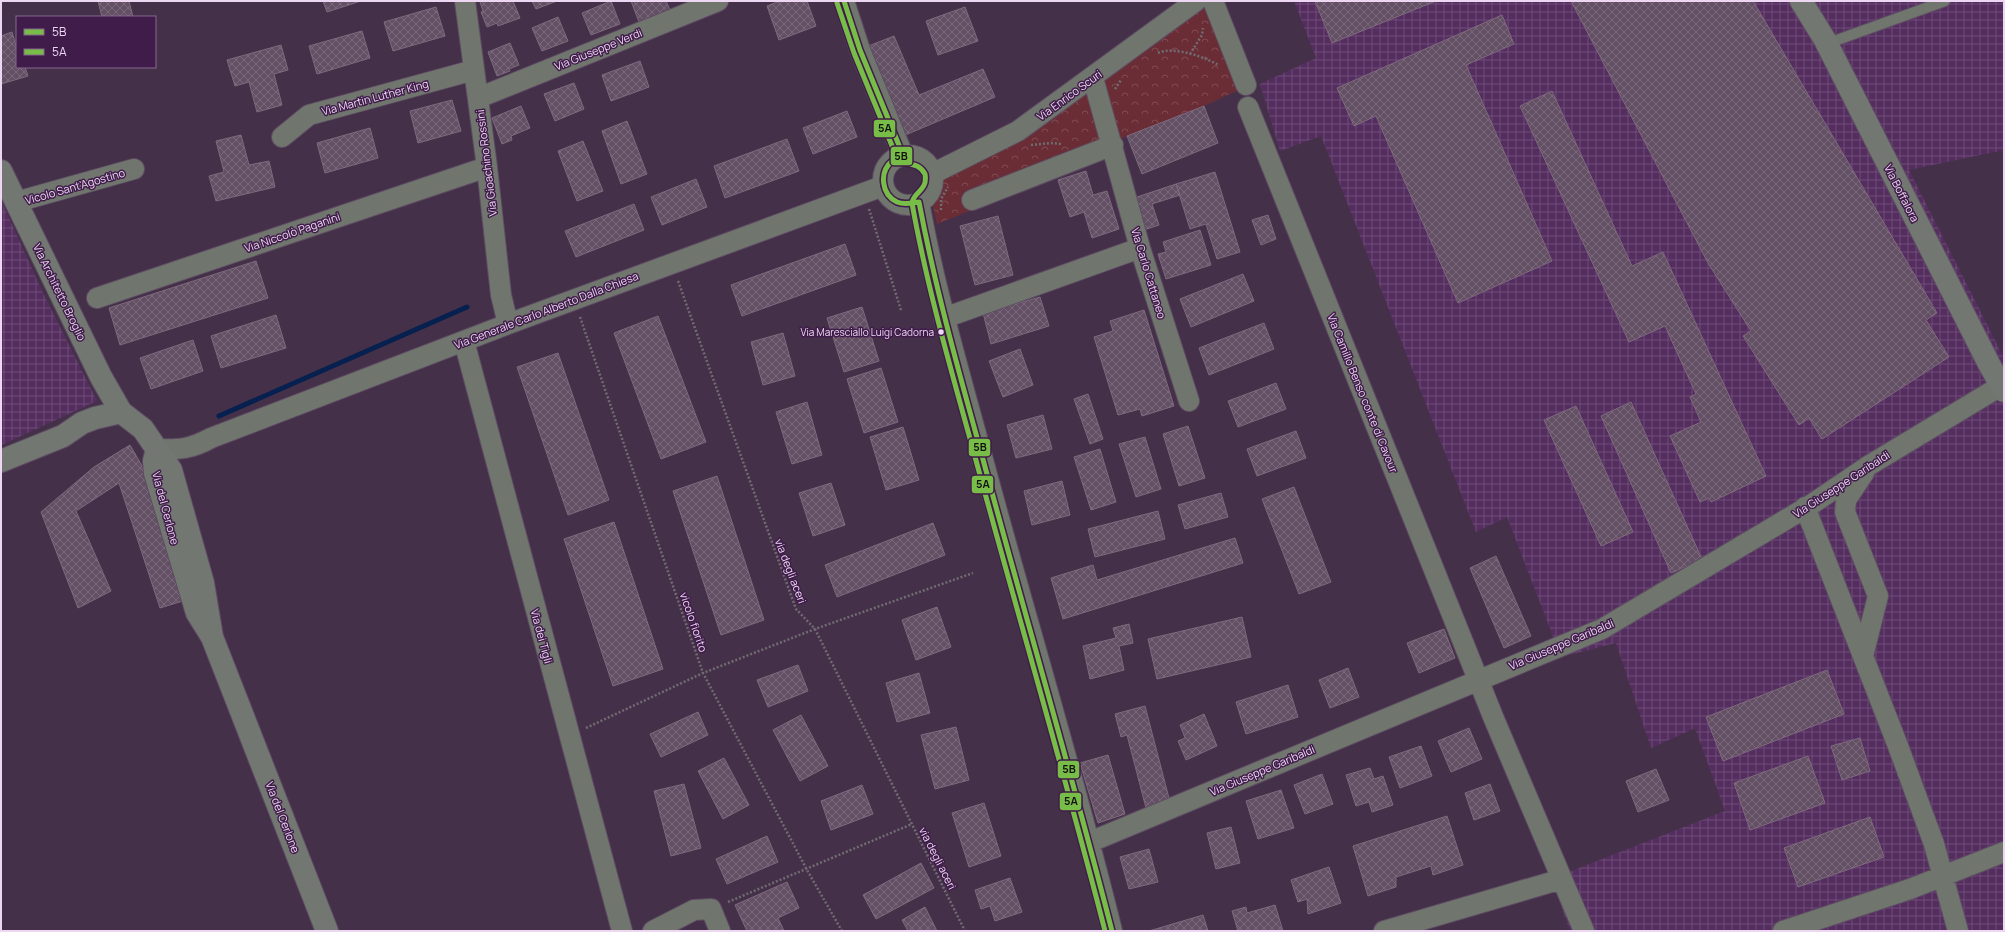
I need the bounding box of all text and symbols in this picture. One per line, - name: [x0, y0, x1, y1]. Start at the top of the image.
- legend: [16, 16, 156, 68]
- text: 5B: [52, 23, 66, 40]
- street label: Via Giuseppe Verdi: [552, 25, 644, 73]
- text: 5A: [52, 43, 67, 60]
- street label: Via Enrico Scuri: [1033, 66, 1105, 124]
- street label: Via Martin Luther King: [320, 76, 430, 118]
- street label: Via Gioachino Rossini: [472, 109, 500, 217]
- line badge: 5A: [873, 119, 896, 138]
- text: 5A: [878, 120, 893, 135]
- line badge: 5B: [890, 146, 913, 166]
- text: 5B: [894, 148, 908, 163]
- street label: Via Boffalora: [1881, 162, 1923, 224]
- street label: Vicolo Sant'Agostino: [23, 164, 127, 207]
- street label: Via Niccolò Paganini: [242, 209, 342, 255]
- street label: Via Carlo Cattaneo: [1128, 226, 1170, 321]
- street label: Via Architetto Broglio: [30, 241, 90, 343]
- street label: Via Generale Carlo Alberto Dalla Chiesa: [452, 268, 640, 352]
- street label: Via Camillo Benso conte di Cavour: [1324, 311, 1402, 475]
- place label: Via Maresciallo Luigi Cadorna: [801, 325, 934, 339]
- marker: Via Maresciallo Luigi Cadorna: [936, 327, 946, 337]
- line badge: 5B: [968, 438, 991, 457]
- text: 5B: [973, 439, 987, 454]
- street label: Via Giuseppe Garibaldi: [1790, 447, 1892, 521]
- street label: Via del Cerlone: [149, 470, 183, 547]
- line badge: 5A: [971, 475, 994, 494]
- text: 5A: [976, 476, 991, 491]
- street label: via degli aceri: [772, 536, 810, 606]
- street label: vicolo fiorito: [677, 590, 711, 654]
- street label: Via dei Tigli: [528, 607, 556, 665]
- street label: Via Giuseppe Garibaldi: [1506, 615, 1616, 673]
- street label: Via Giuseppe Garibaldi: [1207, 741, 1317, 799]
- line badge: 5B: [1057, 760, 1080, 779]
- text: 5B: [1062, 761, 1076, 776]
- street label: Via del Cerlone: [263, 779, 304, 855]
- line badge: 5A: [1059, 792, 1082, 811]
- text: 5A: [1064, 793, 1079, 808]
- street label: via degli aceri: [916, 824, 960, 892]

